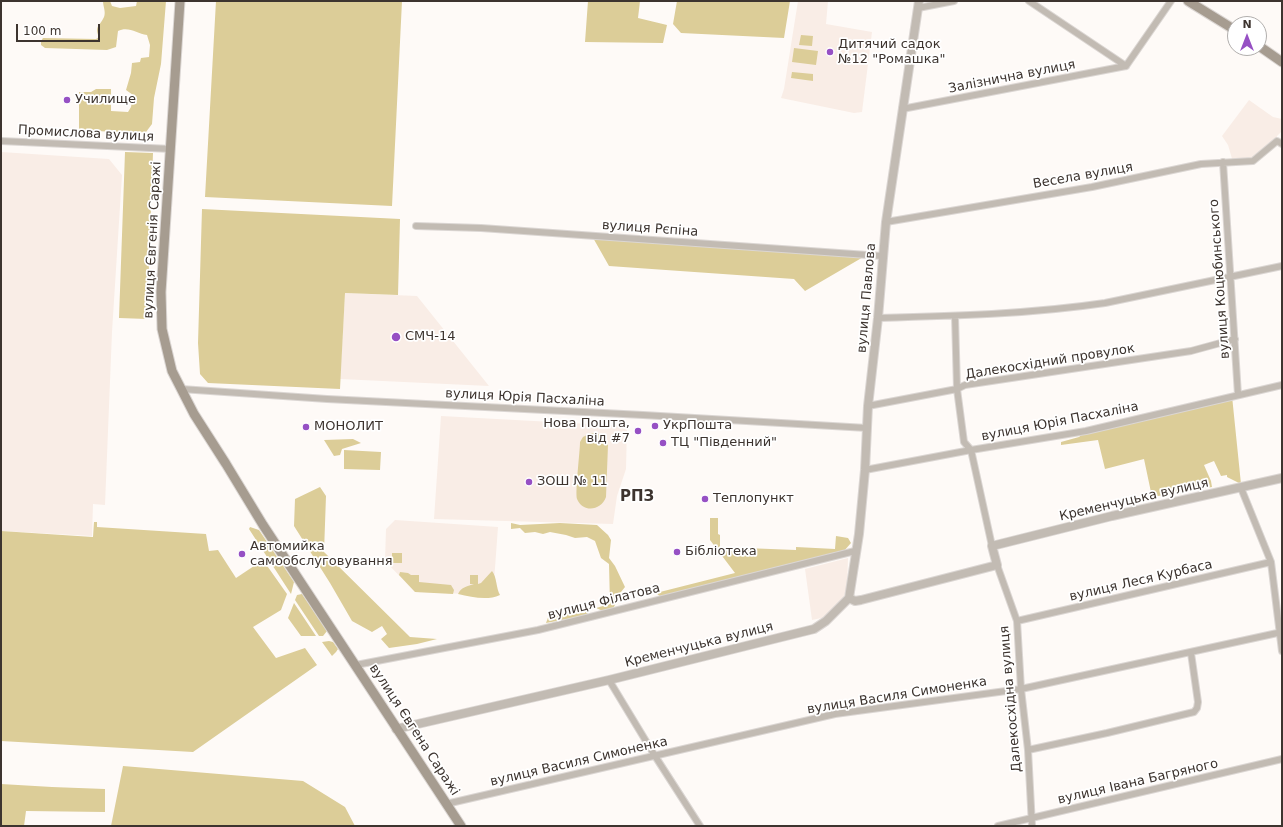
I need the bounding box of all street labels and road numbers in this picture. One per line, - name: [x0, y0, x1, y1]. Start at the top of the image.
- street label: Залізнична вулиця: [947, 57, 1077, 97]
- street label: Промислова вулиця: [18, 123, 154, 145]
- street label: Весела вулиця: [1032, 160, 1134, 192]
- street label: вулиця Євгенія Саражі: [141, 161, 165, 319]
- street label: вулиця Коцюбинського: [1207, 199, 1233, 359]
- street label: вулиця Рєпіна: [601, 218, 699, 240]
- street label: вулиця Павлова: [854, 242, 880, 354]
- street label: Далекосхідний провулок: [964, 341, 1136, 383]
- street label: вулиця Юрія Пасхаліна: [445, 386, 605, 410]
- street label: вулиця Юрія Пасхаліна: [980, 399, 1140, 445]
- street label: Кременчуцька вулиця: [1058, 475, 1210, 525]
- street label: вулиця Леся Курбаса: [1068, 557, 1214, 605]
- street label: вулиця Філатова: [546, 581, 662, 623]
- street label: Кременчуцька вулиця: [623, 619, 775, 671]
- street label: Далекосхідна вулиця: [997, 625, 1025, 773]
- street label: вулиця Євгена Саражі: [366, 661, 462, 799]
- street label: вулиця Василя Симоненка: [806, 674, 988, 718]
- street label: вулиця Василя Симоненка: [489, 734, 669, 790]
- street label: вулиця Івана Багряного: [1056, 756, 1220, 808]

